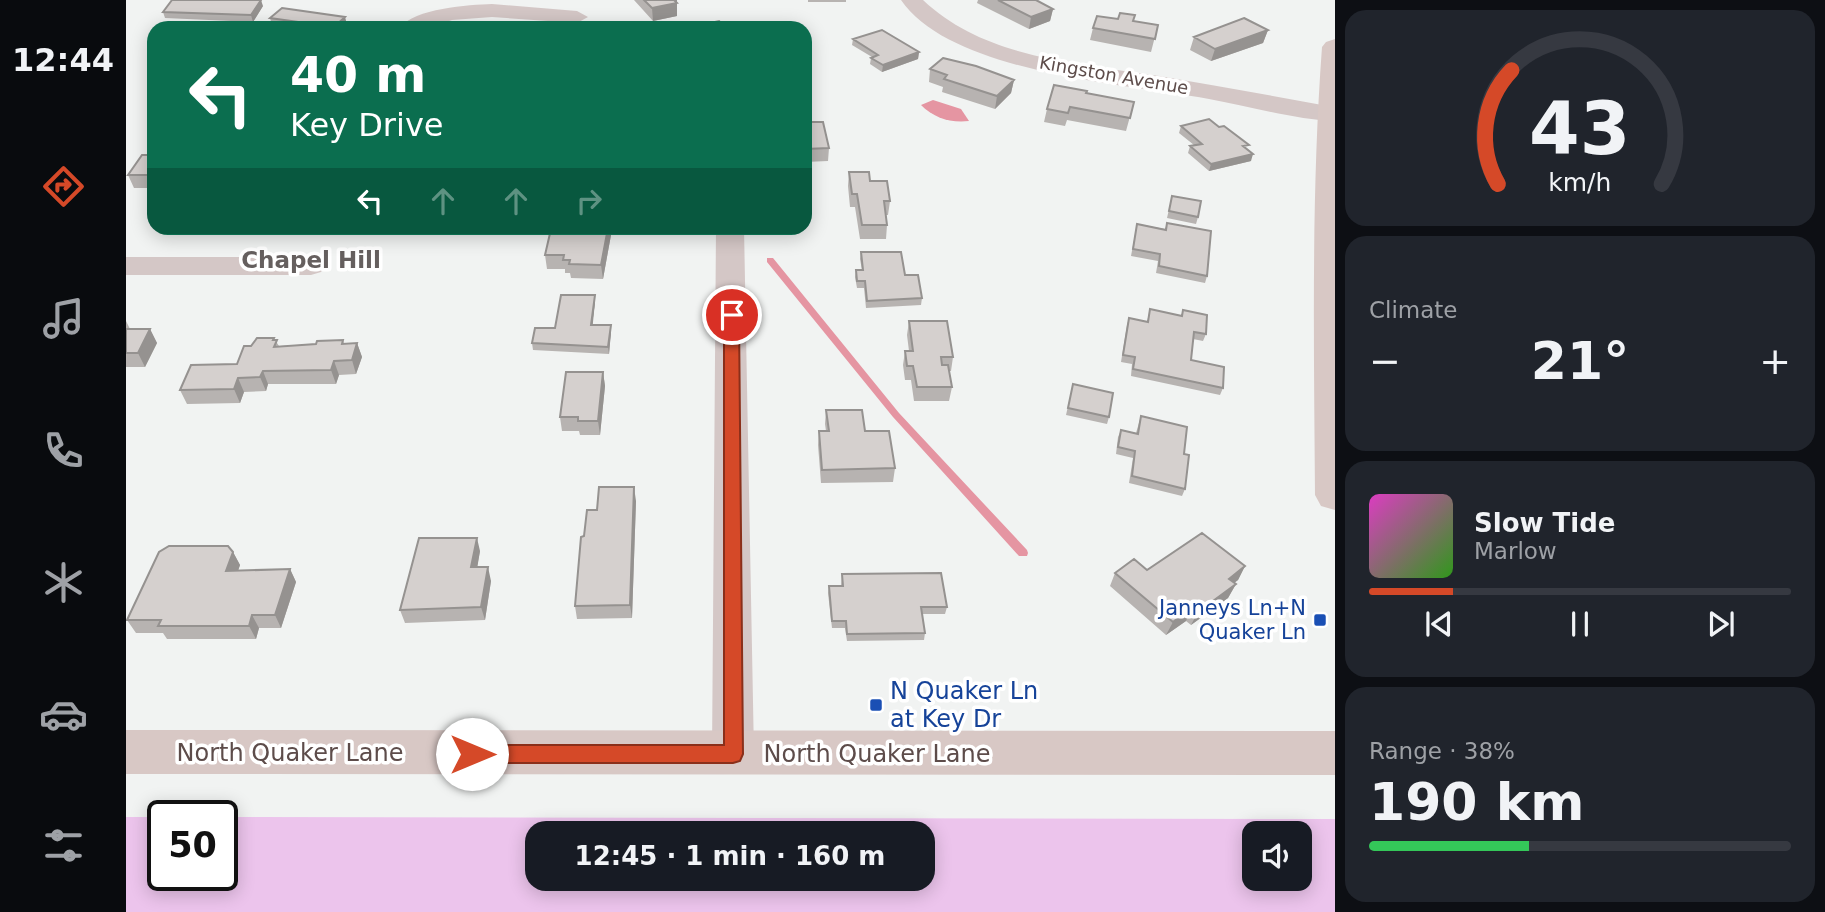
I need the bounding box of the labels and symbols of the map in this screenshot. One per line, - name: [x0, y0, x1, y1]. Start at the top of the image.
- street label: Kingston Avenue: [1038, 52, 1190, 98]
- district label: Chapel Hill: [241, 247, 381, 273]
- pin: [702, 285, 762, 345]
- place label: Janneys Ln+N Quaker Ln: [1157, 596, 1306, 644]
- marker: Janneys Ln+N Quaker Ln: [1312, 612, 1328, 628]
- place label: N Quaker Ln at Key Dr: [890, 677, 1038, 733]
- marker: N Quaker Ln at Key Dr: [868, 697, 884, 713]
- position arrow: [435, 717, 509, 791]
- street label: North Quaker Lane: [177, 739, 403, 767]
- street label: North Quaker Lane: [764, 740, 990, 768]
- speed limit sign: 50: [147, 800, 238, 891]

